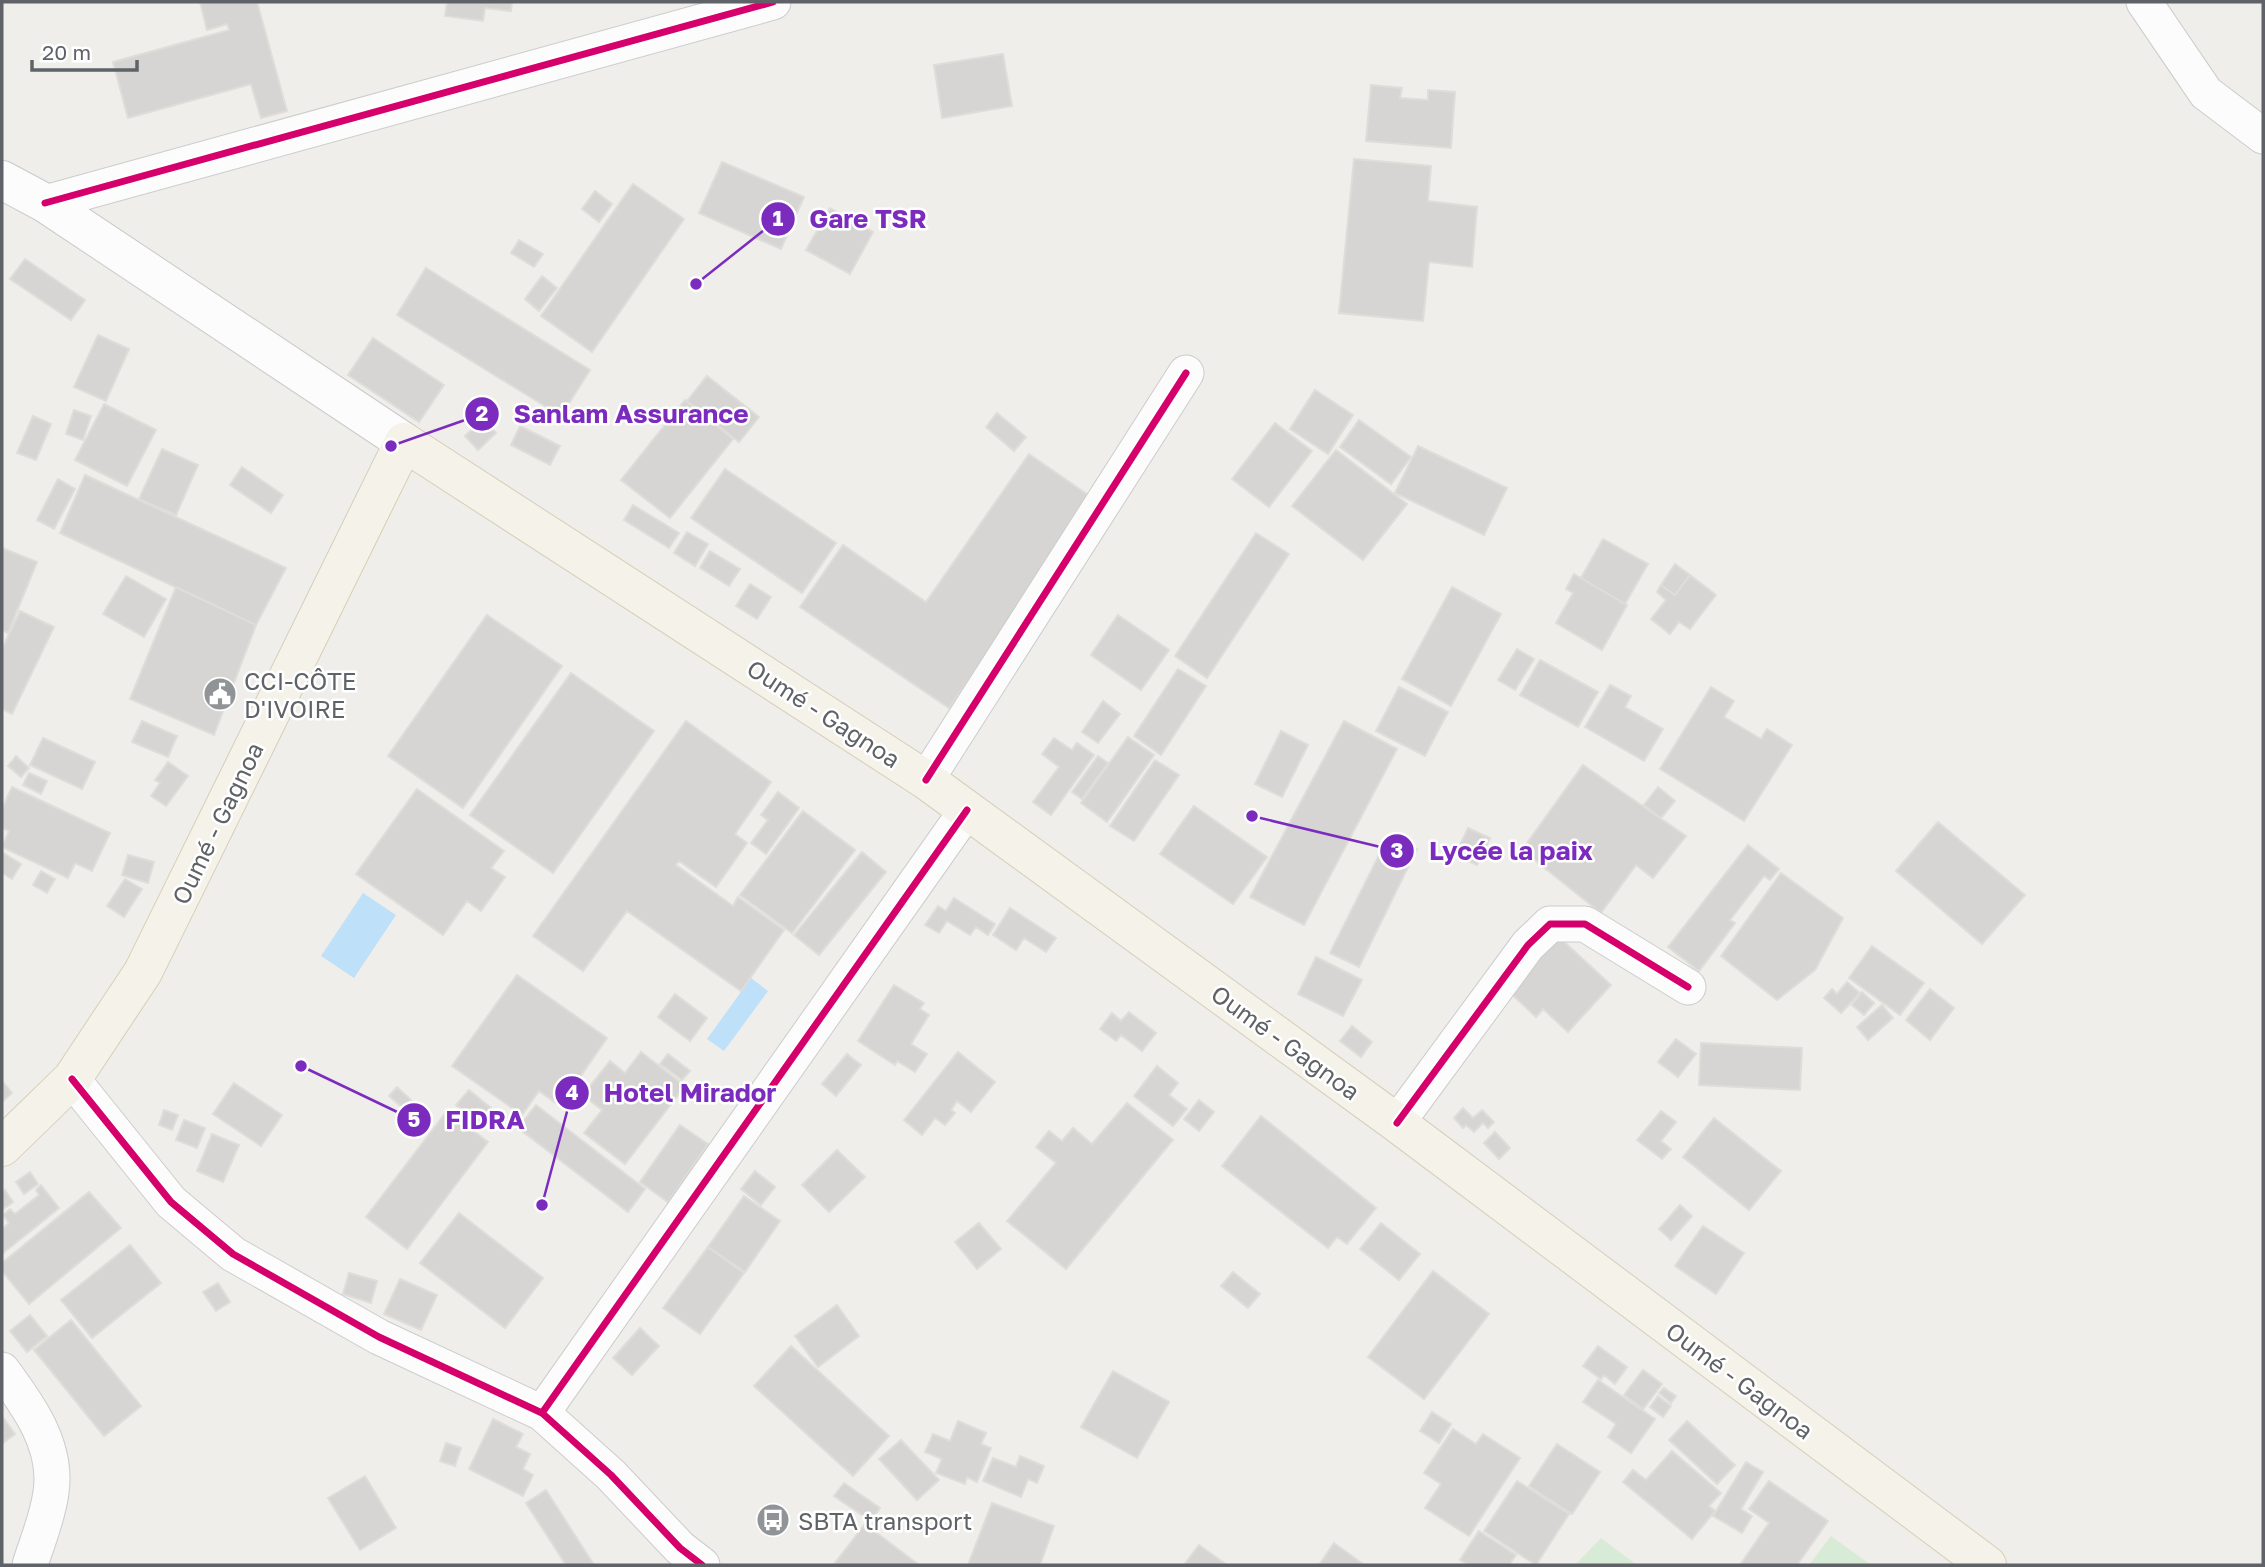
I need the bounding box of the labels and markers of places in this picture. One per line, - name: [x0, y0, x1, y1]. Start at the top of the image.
- callout: Gare TSR: [761, 195, 941, 242]
- callout: Sanlam Assurance: [465, 390, 763, 437]
- place label: CCI-CÔTE D'IVOIRE: [244, 666, 356, 723]
- public building icon: CCI-CÔTE D'IVOIRE: [201, 675, 239, 713]
- callout: Lycée la paix: [1380, 827, 1607, 874]
- callout: Hotel Mirador: [554, 1069, 790, 1116]
- callout: FIDRA: [396, 1096, 539, 1143]
- bus stop icon: SBTA transport: [754, 1501, 792, 1539]
- place label: SBTA transport: [798, 1506, 972, 1535]

